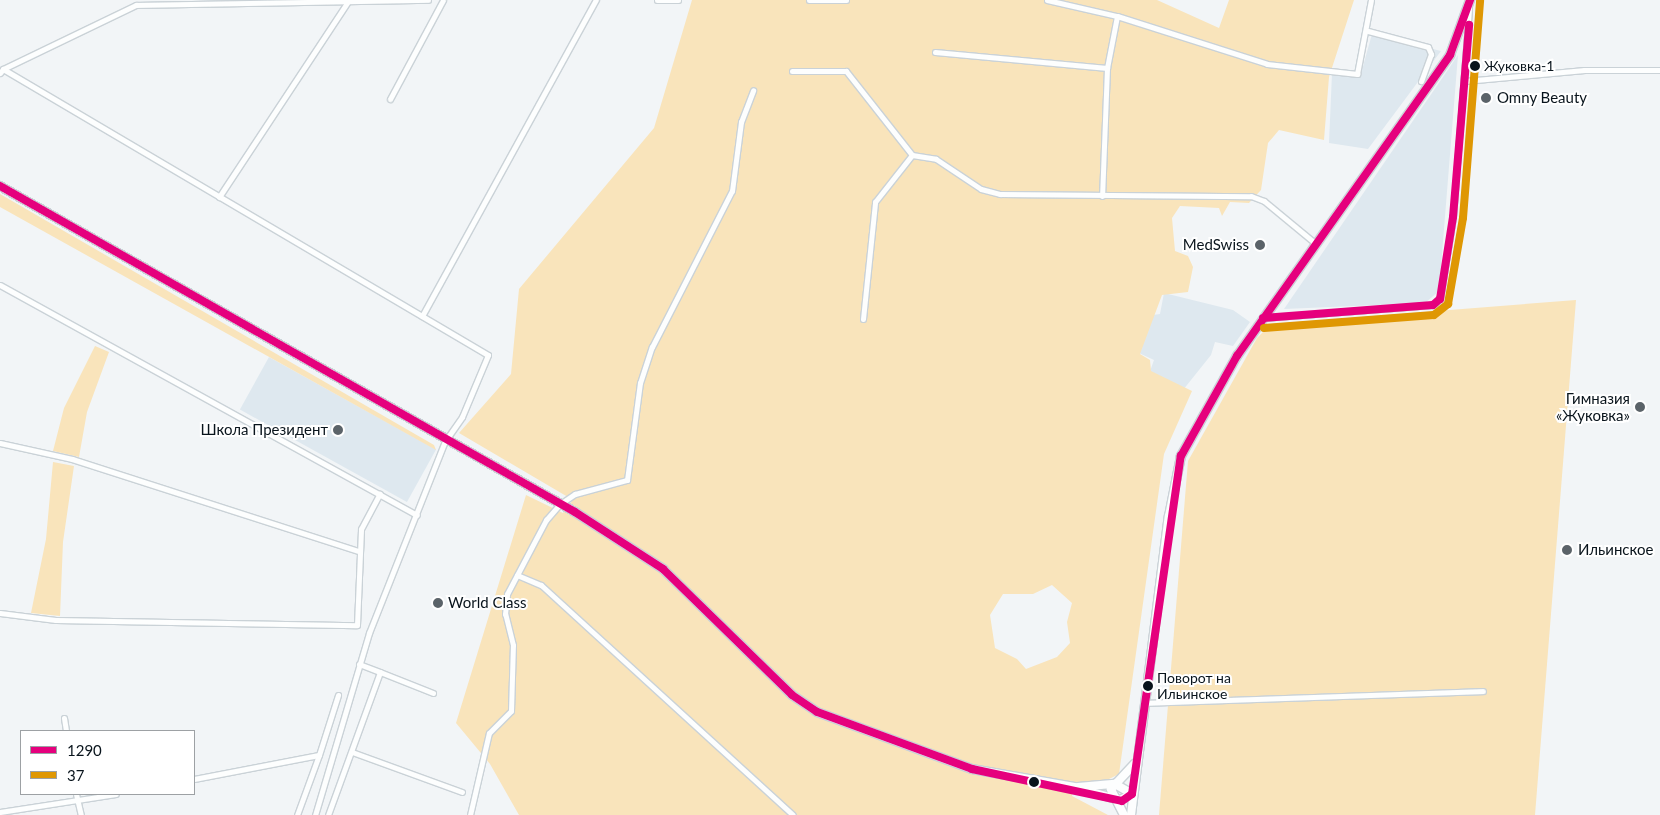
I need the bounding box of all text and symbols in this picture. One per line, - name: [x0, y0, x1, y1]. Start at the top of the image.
- place label: Жуковка-1: [1484, 58, 1554, 74]
- marker: Жуковка-1: [1470, 61, 1480, 71]
- place label: Omny Beauty: [1497, 89, 1587, 107]
- marker: Omny Beauty: [1479, 91, 1493, 105]
- place label: MedSwiss: [1183, 236, 1249, 254]
- marker: MedSwiss: [1253, 238, 1267, 252]
- place label: Гимназия «Жуковка»: [1556, 389, 1630, 424]
- marker: Гимназия «Жуковка»: [1634, 401, 1646, 413]
- place label: Школа Президент: [200, 421, 328, 439]
- marker: Школа Президент: [332, 424, 344, 436]
- place label: Ильинское: [1578, 541, 1653, 559]
- marker: Ильинское: [1560, 543, 1574, 557]
- place label: World Class: [448, 594, 526, 612]
- marker: World Class: [432, 597, 444, 609]
- place label: Поворот на Ильинское: [1157, 670, 1231, 702]
- marker: Поворот на Ильинское: [1143, 681, 1153, 691]
- legend: [20, 730, 195, 795]
- text: 1290: [67, 741, 102, 759]
- text: 37: [67, 766, 84, 784]
- unlabelled marker: [1029, 777, 1039, 787]

